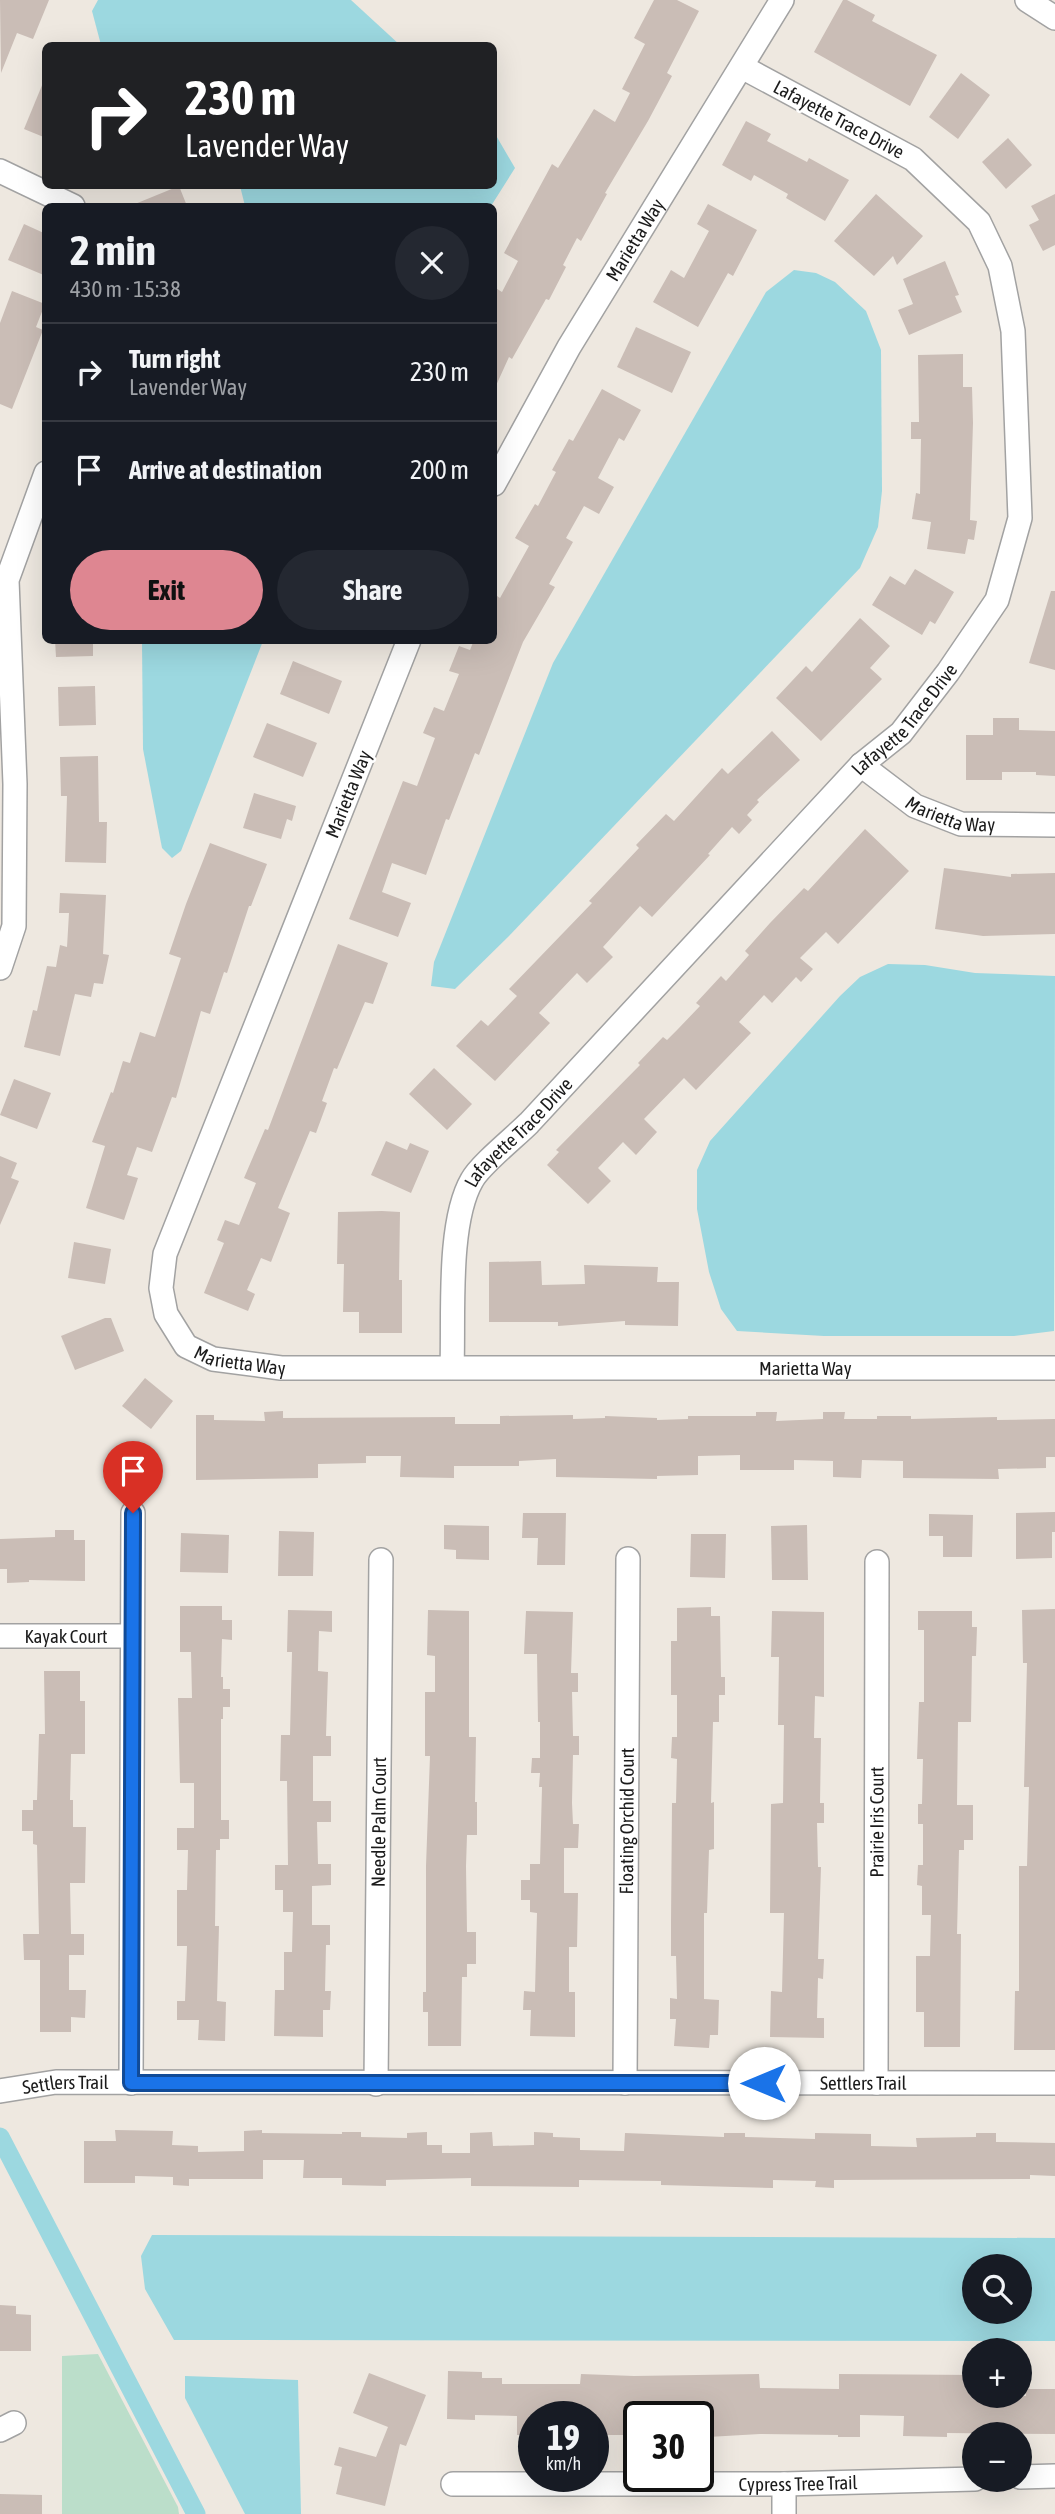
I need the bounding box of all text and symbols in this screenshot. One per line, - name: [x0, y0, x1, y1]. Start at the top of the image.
- text: 230 m: [185, 69, 296, 125]
- icon: right: [70, 70, 161, 161]
- street label: Lafayette Trace Drive: [770, 75, 908, 163]
- text: Lavender Way: [185, 127, 349, 164]
- street label: Marietta Way: [601, 194, 668, 285]
- text: 2 min: [70, 226, 156, 274]
- button: close: [395, 226, 469, 300]
- text: 430 m · 15:38: [70, 276, 181, 302]
- text: Turn right: [129, 344, 220, 374]
- icon: right: [70, 353, 108, 391]
- text: 230 m: [410, 357, 469, 387]
- text: Lavender Way: [129, 374, 247, 400]
- icon: arrive: [70, 451, 108, 489]
- text: Arrive at destination: [129, 455, 322, 485]
- text: 200 m: [410, 455, 469, 485]
- button: Exit: [70, 550, 263, 630]
- button: Share: [277, 550, 469, 630]
- street label: Lafayette Trace Drive: [847, 660, 961, 779]
- street label: Marietta Way: [320, 747, 376, 841]
- street label: Marietta Way: [901, 792, 995, 835]
- street label: Lafayette Trace Drive: [459, 1073, 577, 1191]
- street label: Marietta Way: [191, 1341, 286, 1379]
- street label: Marietta Way: [759, 1357, 852, 1379]
- pin: [103, 1441, 163, 1513]
- icon: arrive: [114, 1452, 152, 1490]
- street label: Kayak Court: [25, 1625, 107, 1647]
- street label: Floating Orchid Court: [615, 1748, 638, 1894]
- street label: Needle Palm Court: [367, 1757, 390, 1887]
- street label: Prairie Iris Court: [865, 1767, 888, 1877]
- position arrow: [727, 2046, 801, 2120]
- street label: Settlers Trail: [21, 2071, 109, 2098]
- street label: Settlers Trail: [820, 2072, 907, 2094]
- map controls: [962, 2254, 1032, 2492]
- button: search: [962, 2254, 1032, 2324]
- button: +: [962, 2338, 1032, 2408]
- speed limit sign: 30: [623, 2401, 714, 2492]
- text: 19: [547, 2417, 580, 2457]
- button: −: [962, 2422, 1032, 2492]
- text: km/h: [546, 2453, 581, 2474]
- street label: Cypress Tree Trail: [739, 2471, 858, 2495]

